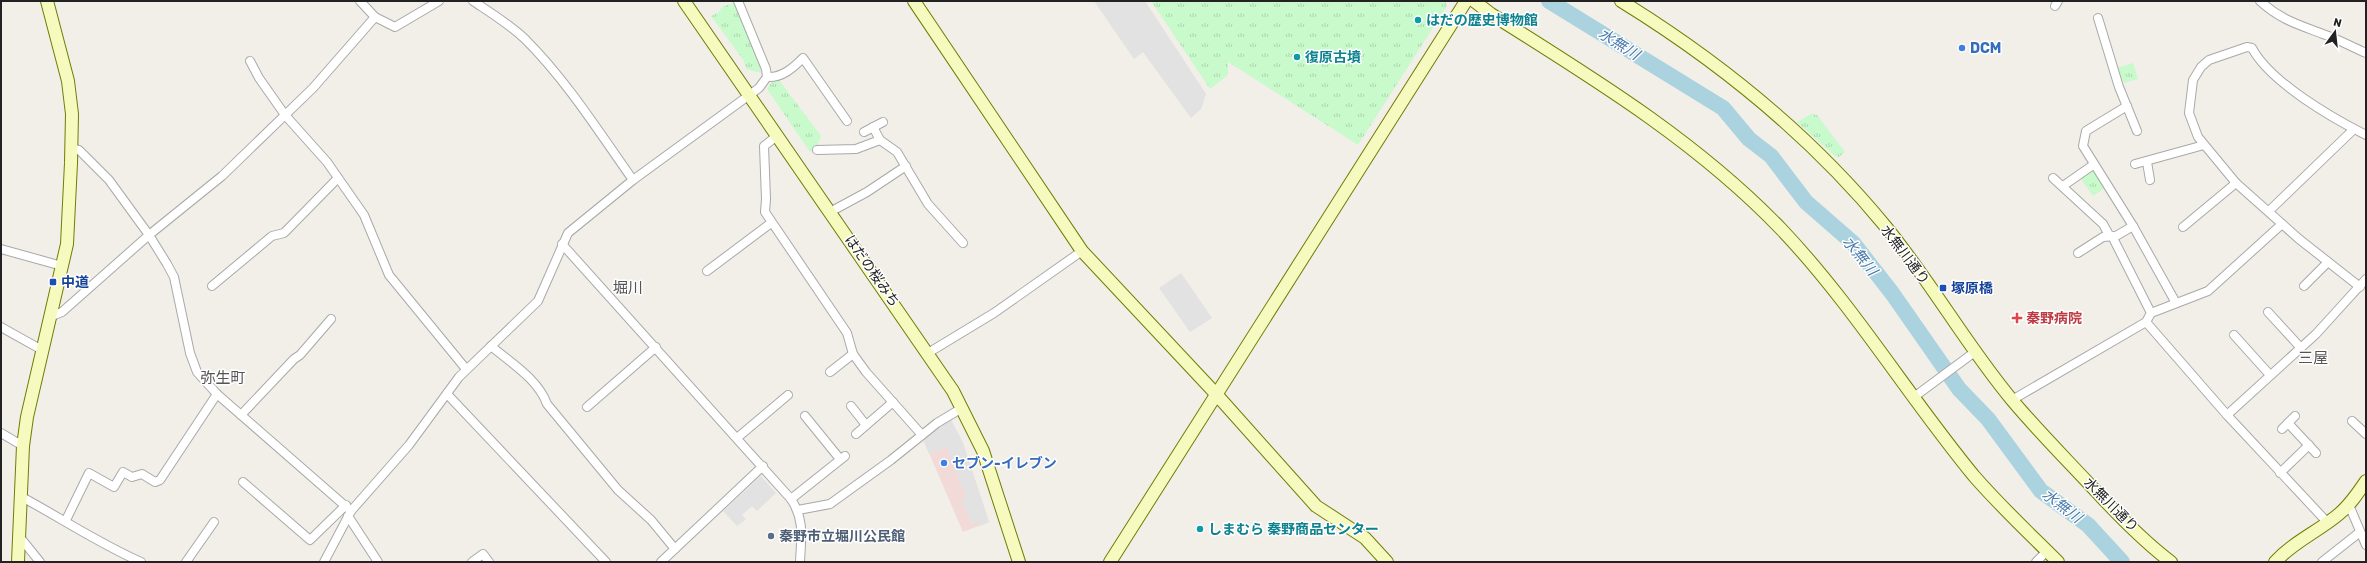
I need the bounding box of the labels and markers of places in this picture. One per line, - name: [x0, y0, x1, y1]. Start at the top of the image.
- place label: はだの歴史博物館: [1426, 12, 1538, 29]
- marker: はだの歴史博物館: [1413, 15, 1423, 25]
- place label: DCM: [1970, 40, 2001, 57]
- marker: DCM: [1957, 43, 1967, 53]
- place label: 復原古墳: [1305, 49, 1361, 66]
- marker: 復原古墳: [1292, 52, 1302, 62]
- place label: 中道: [61, 274, 89, 291]
- marker: 中道: [48, 277, 58, 287]
- place label: 塚原橋: [1951, 280, 1993, 297]
- marker: 塚原橋: [1938, 283, 1948, 293]
- place label: 秦野病院: [2026, 310, 2082, 327]
- marker: 秦野病院: [2011, 312, 2023, 324]
- place label: セブン-イレブン: [952, 455, 1057, 472]
- marker: セブン-イレブン: [939, 458, 949, 468]
- place label: しまむら 秦野商品センター: [1208, 521, 1379, 538]
- marker: しまむら 秦野商品センター: [1195, 524, 1205, 534]
- place label: 秦野市立堀川公民館: [779, 528, 905, 545]
- marker: 秦野市立堀川公民館: [766, 531, 776, 541]

